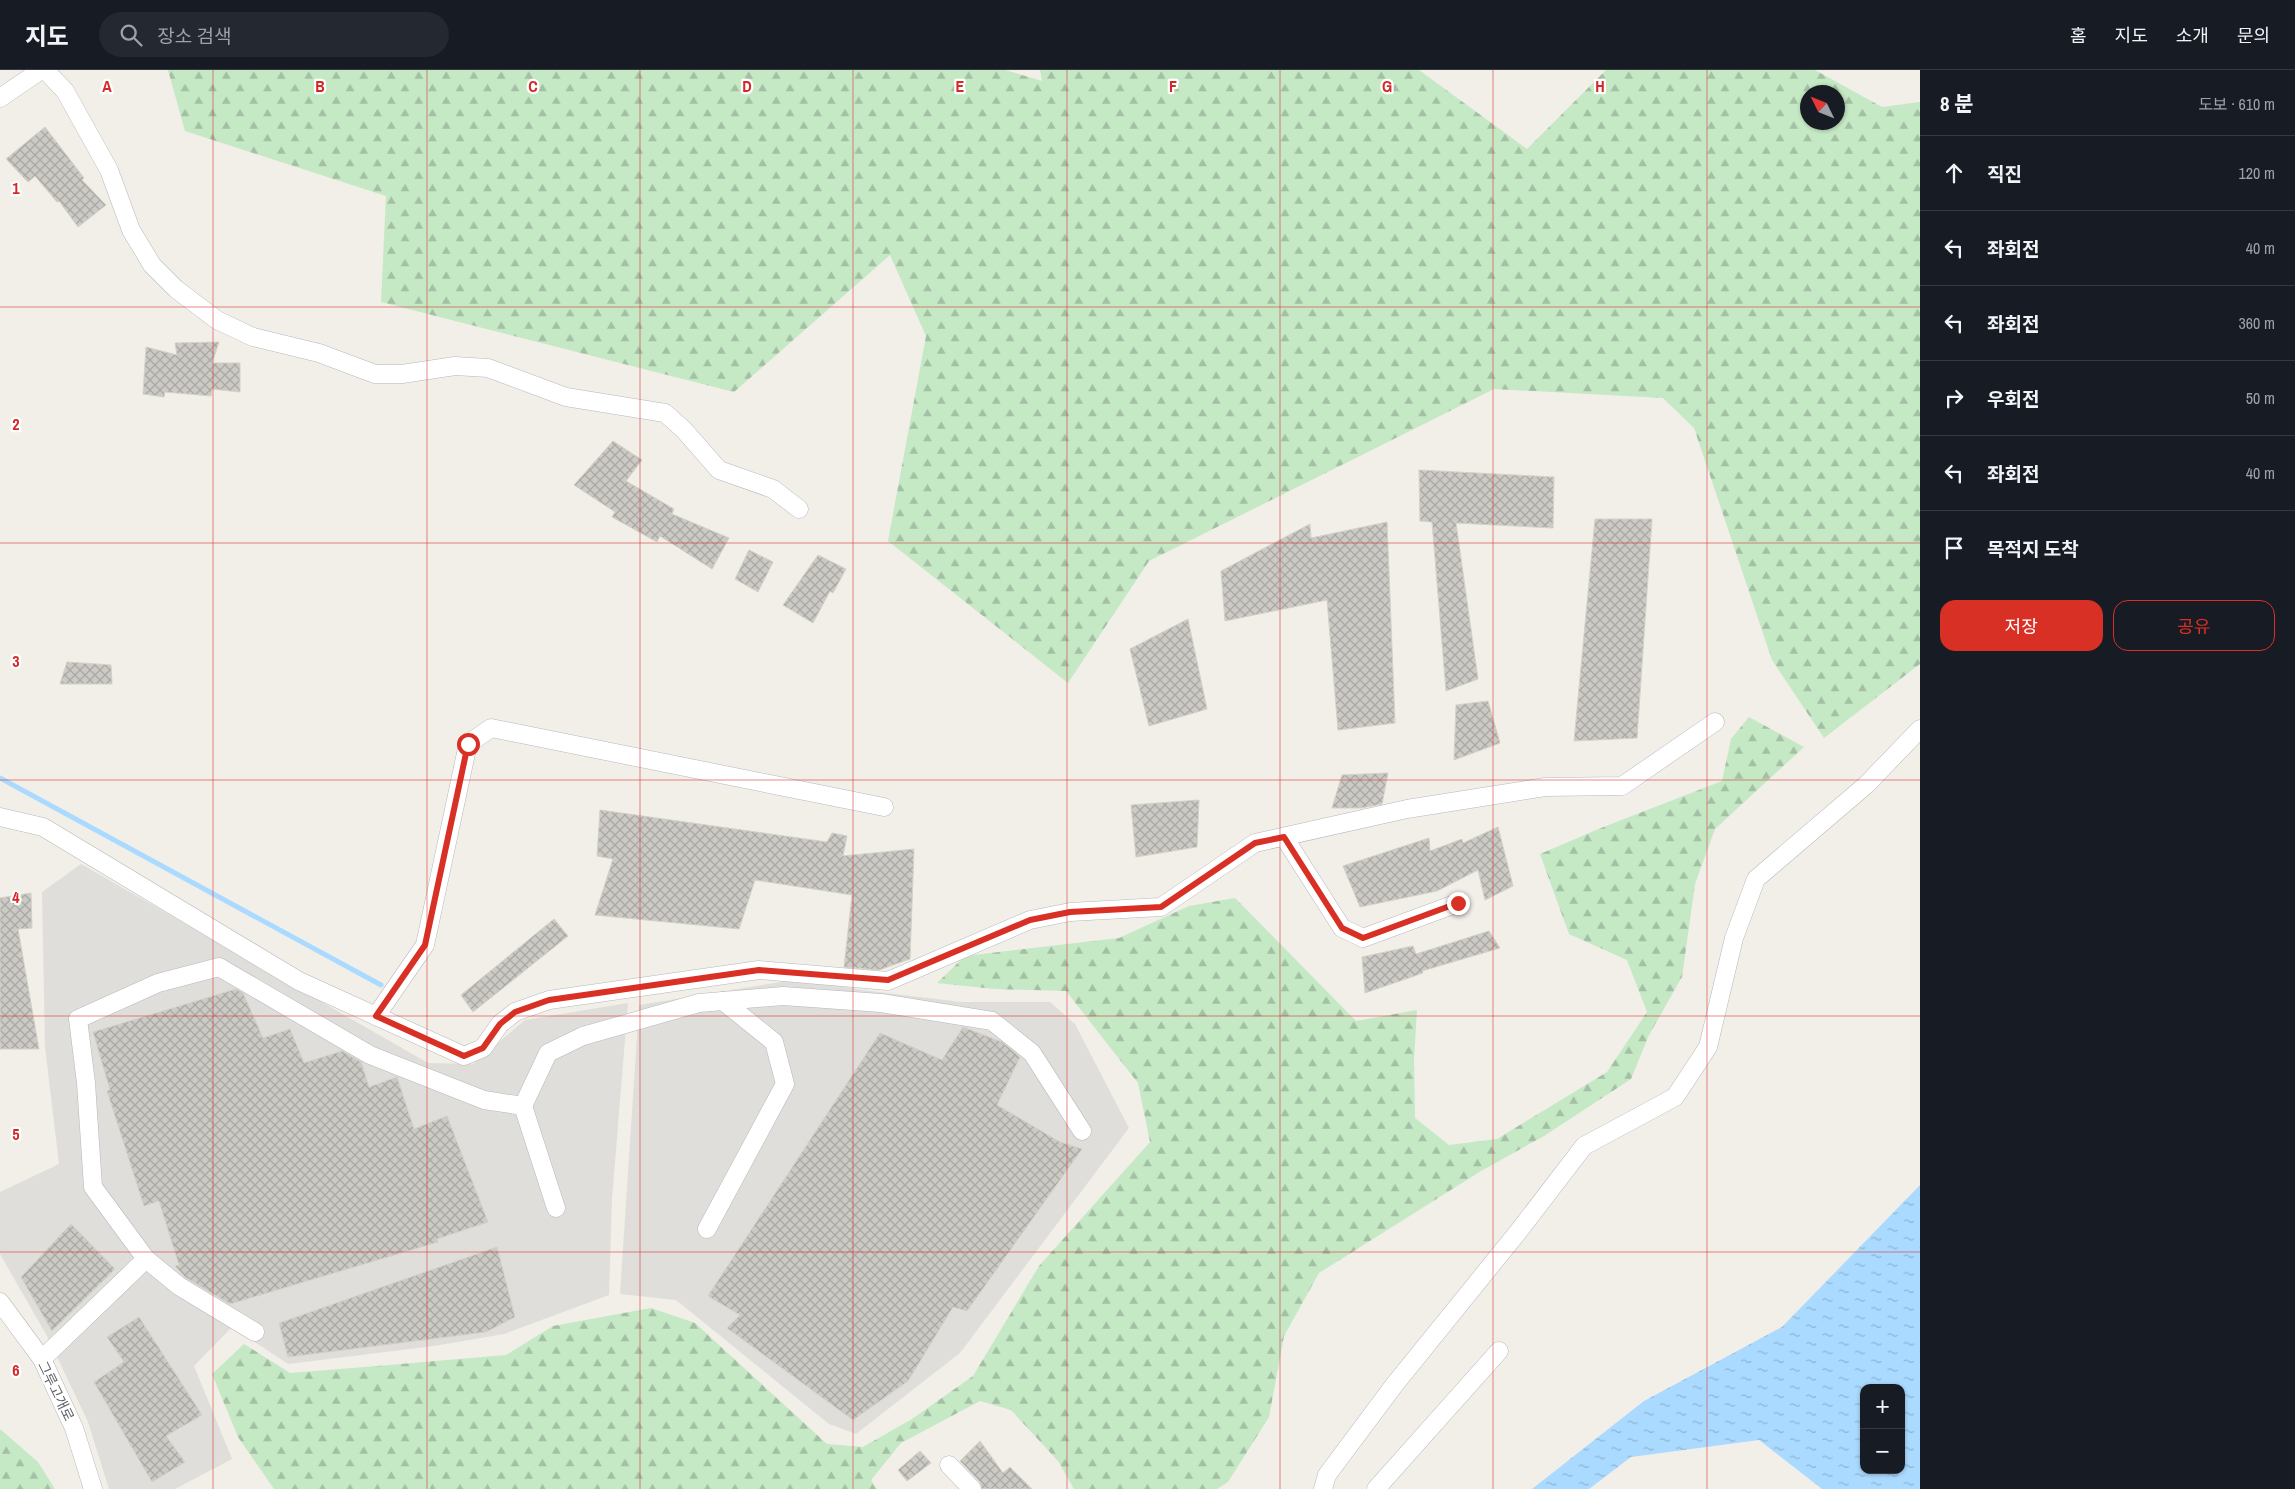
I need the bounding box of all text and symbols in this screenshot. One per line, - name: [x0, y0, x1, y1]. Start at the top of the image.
- search box: [99, 12, 449, 57]
- text: 지도: [25, 20, 69, 52]
- icon: search: [117, 21, 145, 49]
- text: 장소 검색: [157, 23, 231, 49]
- text: 홈: [2070, 23, 2087, 48]
- text: 지도: [2115, 23, 2148, 48]
- text: 소개: [2176, 23, 2209, 48]
- text: 문의: [2237, 23, 2270, 48]
- text: A: [102, 75, 112, 97]
- text: B: [315, 75, 325, 97]
- text: C: [528, 75, 538, 97]
- text: D: [742, 75, 752, 97]
- text: E: [956, 75, 965, 97]
- text: F: [1169, 75, 1177, 97]
- text: G: [1382, 75, 1392, 97]
- text: H: [1595, 75, 1605, 97]
- north arrow: [1800, 85, 1845, 130]
- text: 8 분: [1940, 89, 1974, 118]
- text: 도보 · 610 m: [2198, 93, 2275, 115]
- icon: ahead: [1940, 159, 1968, 187]
- text: 직진: [1987, 161, 2022, 187]
- text: 120 m: [2239, 162, 2275, 184]
- text: 1: [12, 177, 20, 199]
- icon: left: [1940, 234, 1968, 262]
- text: 좌회전: [1987, 236, 2039, 262]
- text: 40 m: [2246, 237, 2275, 259]
- icon: left: [1940, 309, 1968, 337]
- text: 좌회전: [1987, 311, 2039, 337]
- text: 360 m: [2239, 312, 2275, 334]
- icon: right: [1940, 384, 1968, 412]
- text: 우회전: [1987, 386, 2039, 412]
- text: 50 m: [2246, 387, 2275, 409]
- text: 2: [12, 413, 20, 435]
- icon: left: [1940, 459, 1968, 487]
- text: 좌회전: [1987, 461, 2039, 487]
- text: 40 m: [2246, 462, 2275, 484]
- icon: arrive: [1940, 534, 1968, 562]
- text: 목적지 도착: [1987, 536, 2079, 562]
- button: 저장: [1940, 600, 2103, 651]
- button: 공유: [2113, 600, 2275, 651]
- text: 3: [12, 650, 20, 672]
- route start: [457, 733, 480, 756]
- text: 4: [12, 886, 20, 908]
- route end: [1447, 892, 1470, 915]
- text: 5: [12, 1123, 20, 1145]
- street label: 그루고개로: [34, 1358, 78, 1424]
- text: 6: [12, 1359, 20, 1381]
- map controls: [1860, 1384, 1905, 1474]
- button: +: [1860, 1384, 1905, 1429]
- button: −: [1860, 1429, 1905, 1474]

